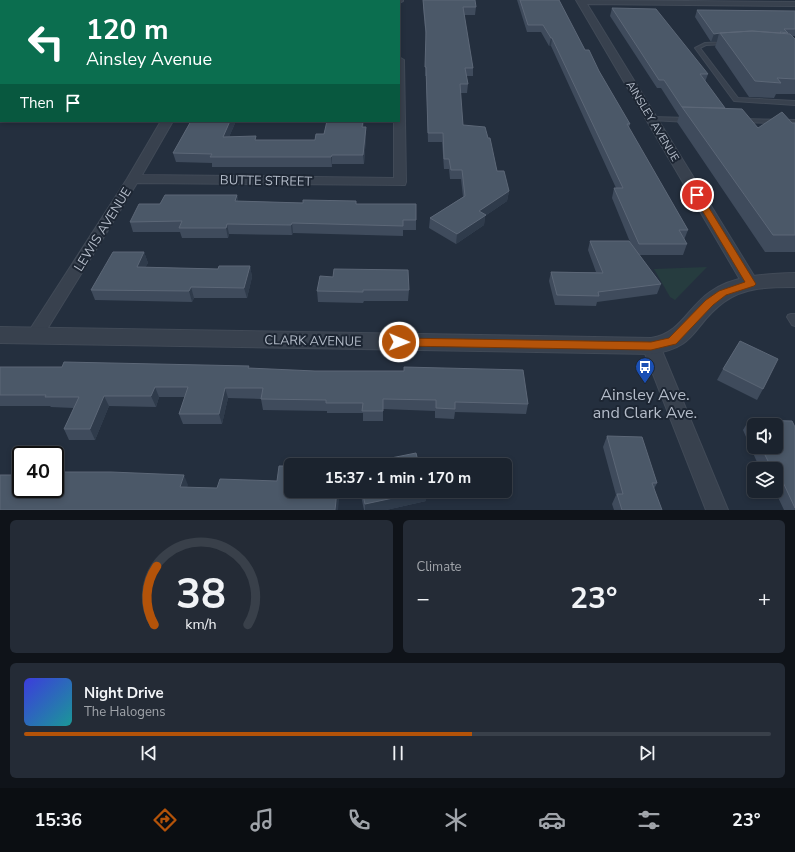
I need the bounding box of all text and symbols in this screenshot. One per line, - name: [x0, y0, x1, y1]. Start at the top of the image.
- text: 120 m: [86, 11, 169, 49]
- icon: left: [20, 16, 72, 68]
- text: Ainsley Avenue: [86, 47, 212, 71]
- street label: AINSLEY AVENUE: [623, 78, 683, 164]
- icon: arrive: [62, 92, 84, 114]
- text: Then: [20, 93, 54, 113]
- street label: BUTTE STREET: [220, 171, 312, 191]
- pin: [680, 178, 714, 212]
- street label: LEWIS AVENUE: [70, 184, 136, 275]
- icon: arrive: [686, 184, 708, 206]
- position arrow: [378, 321, 420, 363]
- street label: CLARK AVENUE: [264, 331, 362, 351]
- bus stop icon: Ainsley Ave. and Clark Ave.: [634, 356, 656, 384]
- place label: Ainsley Ave. and Clark Ave.: [593, 384, 697, 424]
- map controls: [747, 418, 783, 498]
- button: sound: [747, 418, 783, 454]
- speed limit sign: 40: [12, 446, 64, 498]
- button: layers: [747, 462, 783, 498]
- text: 15:37 · 1 min · 170 m: [325, 468, 471, 488]
- text: Climate: [417, 558, 462, 576]
- text: 38: [176, 565, 226, 622]
- text: 23°: [570, 578, 617, 619]
- text: −: [417, 584, 430, 614]
- text: +: [758, 584, 771, 614]
- text: km/h: [186, 614, 217, 633]
- text: Night Drive: [84, 683, 164, 703]
- text: The Halogens: [84, 703, 165, 721]
- icon: previous: [138, 742, 160, 764]
- icon: pause: [387, 742, 409, 764]
- icon: next: [636, 742, 658, 764]
- icon: directions: [151, 806, 179, 834]
- icon: music: [248, 806, 276, 834]
- icon: phone: [345, 806, 373, 834]
- icon: climate: [442, 806, 470, 834]
- icon: car: [538, 806, 566, 834]
- icon: filters: [635, 806, 663, 834]
- text: 15:36: [34, 808, 82, 832]
- text: 23°: [732, 808, 761, 832]

